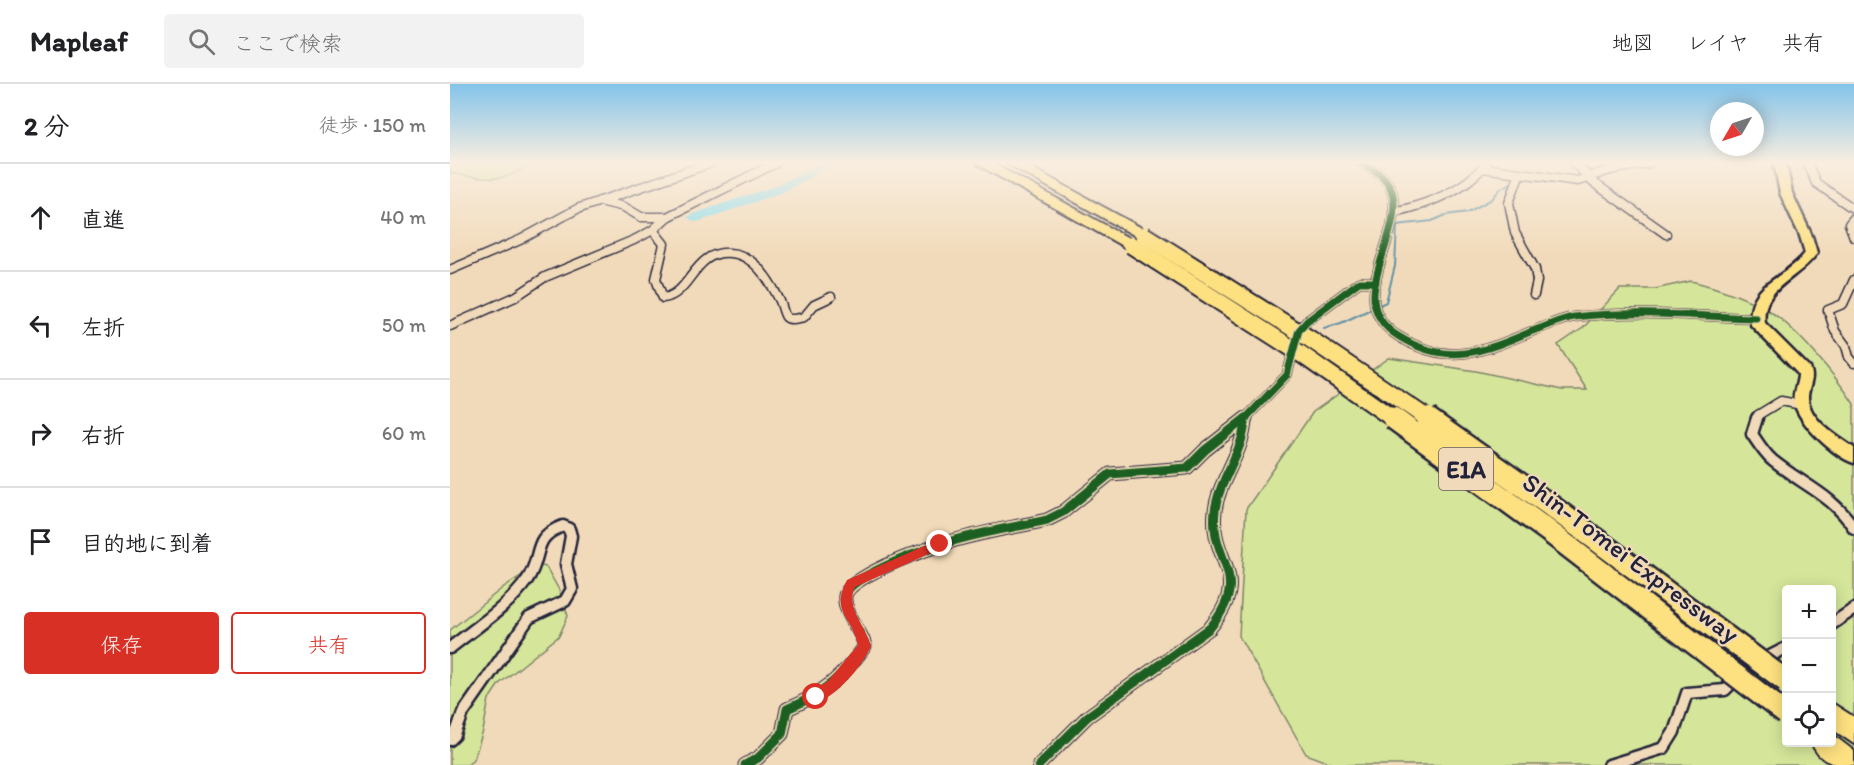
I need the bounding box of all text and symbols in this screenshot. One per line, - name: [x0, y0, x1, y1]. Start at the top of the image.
- search box: [164, 14, 584, 68]
- text: Mapleaf: [30, 24, 128, 58]
- icon: search: [185, 25, 218, 58]
- text: ここで検索: [233, 30, 343, 57]
- text: 地図: [1612, 30, 1654, 55]
- text: レイヤ: [1687, 30, 1749, 55]
- text: 共有: [1782, 30, 1824, 55]
- north arrow: [1710, 102, 1764, 156]
- text: 2 分: [24, 110, 70, 142]
- text: 徒歩 · 150 m: [319, 113, 426, 137]
- icon: ahead: [24, 201, 57, 234]
- text: 40 m: [380, 205, 426, 229]
- text: 直進: [81, 206, 125, 233]
- icon: left: [24, 309, 57, 342]
- text: 50 m: [382, 313, 426, 337]
- text: 左折: [81, 314, 125, 341]
- icon: right: [24, 417, 57, 450]
- text: 60 m: [382, 421, 426, 445]
- text: 右折: [81, 422, 125, 449]
- road number: E1A: [1439, 448, 1493, 490]
- street label: Shin-Tomei Expressway: [1516, 466, 1746, 650]
- icon: arrive: [24, 525, 57, 558]
- text: 目的地に到着: [81, 530, 213, 557]
- route end: [926, 530, 952, 556]
- map controls: [1782, 585, 1836, 747]
- button: +: [1782, 585, 1836, 639]
- button: 保存: [24, 612, 219, 674]
- button: 共有: [231, 612, 426, 674]
- button: −: [1782, 639, 1836, 693]
- route start: [802, 683, 828, 709]
- button: locate: [1782, 693, 1836, 747]

